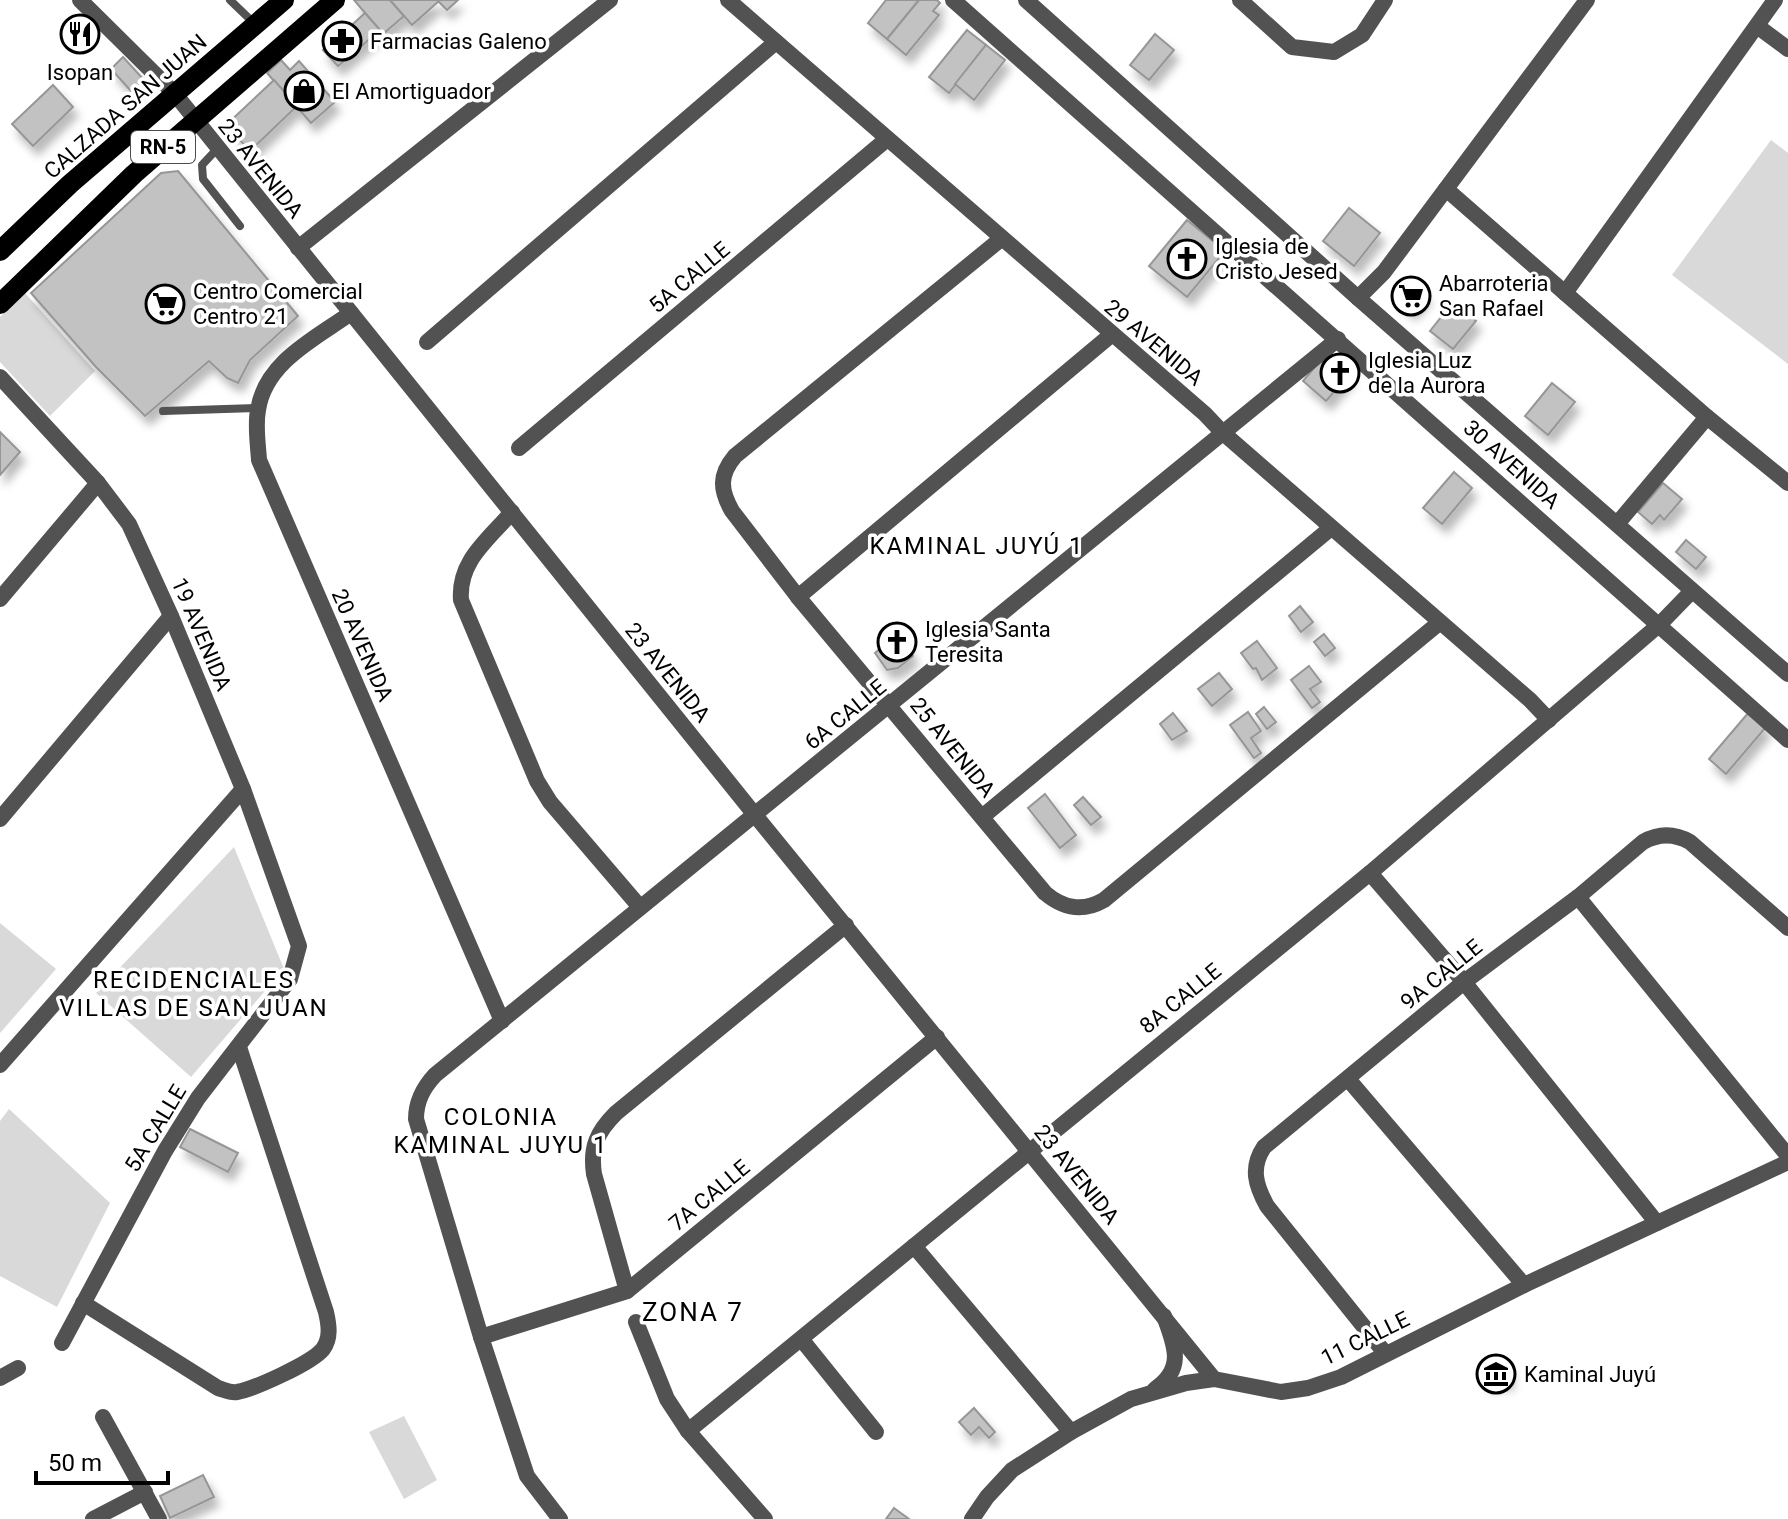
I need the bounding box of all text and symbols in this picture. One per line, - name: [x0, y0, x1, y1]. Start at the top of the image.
- restaurant icon: Isopan: [59, 13, 101, 55]
- pharmacy icon: Farmacias Galeno: [321, 20, 363, 62]
- street label: CALZADA SAN JUAN: [39, 29, 212, 184]
- place label: Farmacias Galeno: [370, 29, 547, 54]
- place label: Isopan: [47, 60, 113, 85]
- shop icon: El Amortiguador: [283, 70, 325, 112]
- place label: El Amortiguador: [332, 79, 491, 104]
- street label: 23 AVENIDA: [213, 114, 309, 223]
- road number: RN-5: [131, 131, 195, 163]
- place label: Iglesia de Cristo Jesed: [1215, 234, 1338, 284]
- street label: 5A CALLE: [644, 237, 735, 318]
- church icon: Iglesia de Cristo Jesed: [1166, 238, 1208, 280]
- place label: Abarroteria San Rafael: [1439, 271, 1549, 321]
- supermarket icon: Abarroteria San Rafael: [1390, 275, 1432, 317]
- place label: Centro Comercial Centro 21: [193, 279, 363, 329]
- supermarket icon: Centro Comercial Centro 21: [144, 283, 186, 325]
- street label: 29 AVENIDA: [1100, 294, 1208, 391]
- place label: Iglesia Luz de la Aurora: [1368, 348, 1485, 398]
- church icon: Iglesia Luz de la Aurora: [1319, 352, 1361, 394]
- street label: 30 AVENIDA: [1459, 415, 1565, 514]
- district label: KAMINAL JUYÚ 1: [869, 532, 1085, 560]
- street label: 19 AVENIDA: [167, 574, 237, 695]
- street label: 20 AVENIDA: [327, 585, 399, 706]
- place label: Iglesia Santa Teresita: [925, 617, 1051, 667]
- street label: 23 AVENIDA: [620, 618, 716, 727]
- church icon: Iglesia Santa Teresita: [876, 621, 918, 663]
- street label: 6A CALLE: [800, 674, 891, 755]
- street label: 25 AVENIDA: [905, 693, 1001, 802]
- street label: 9A CALLE: [1396, 934, 1487, 1015]
- street label: 8A CALLE: [1135, 958, 1226, 1039]
- district label: RECIDENCIALES VILLAS DE SAN JUAN: [59, 966, 329, 1022]
- street label: 5A CALLE: [120, 1080, 191, 1176]
- district label: COLONIA KAMINAL JUYU 1: [393, 1103, 609, 1159]
- street label: 23 AVENIDA: [1029, 1120, 1125, 1229]
- street label: 7A CALLE: [664, 1155, 755, 1236]
- district label: ZONA 7: [642, 1297, 744, 1327]
- street label: 11 CALLE: [1317, 1306, 1413, 1371]
- museum icon: Kaminal Juyú: [1475, 1353, 1517, 1395]
- place label: Kaminal Juyú: [1524, 1362, 1656, 1387]
- scale bar: [36, 1435, 168, 1485]
- text: 50 m: [48, 1449, 102, 1477]

